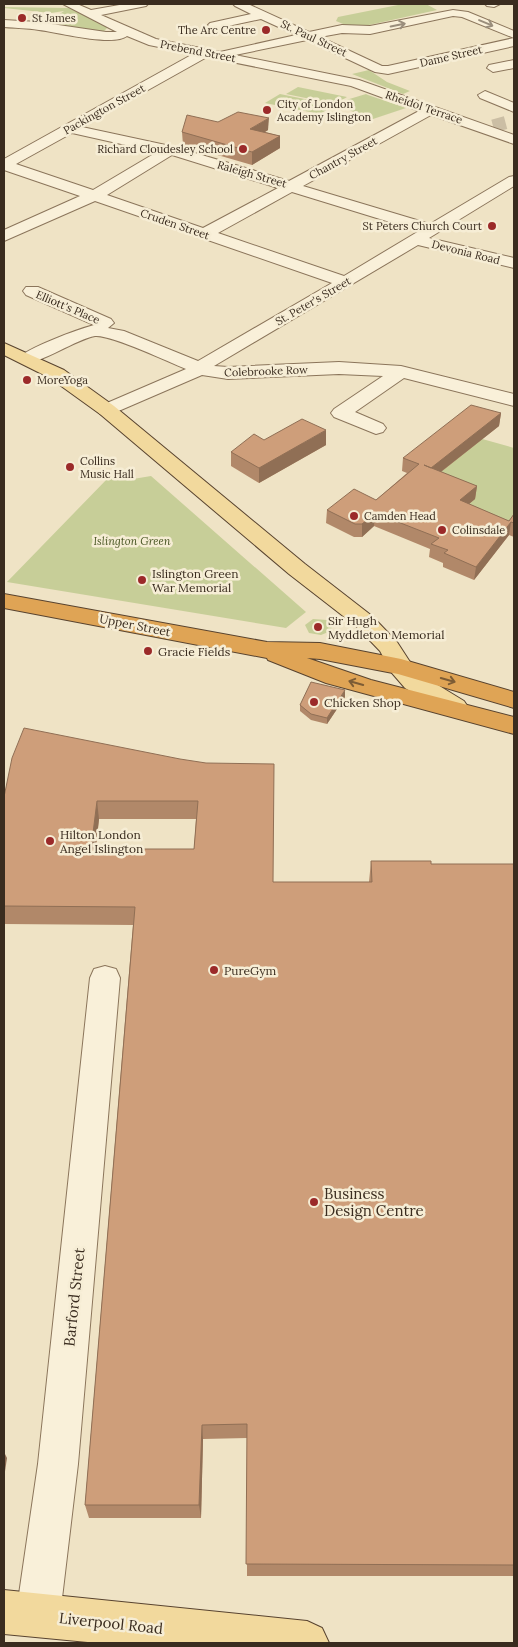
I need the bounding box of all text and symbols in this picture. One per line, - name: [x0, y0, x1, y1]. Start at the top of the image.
- place label: St James: [32, 11, 76, 25]
- marker: St James: [16, 12, 28, 24]
- street label: St. Paul Street: [278, 16, 350, 60]
- one-way arrow: [390, 19, 406, 29]
- one-way arrow: [478, 19, 493, 29]
- place label: The Arc Centre: [178, 23, 256, 37]
- marker: The Arc Centre: [260, 24, 272, 36]
- street label: Prebend Street: [159, 37, 238, 65]
- street label: Dame Street: [418, 42, 484, 70]
- street label: Packington Street: [61, 80, 148, 137]
- street label: Rheidol Terrace: [384, 87, 465, 127]
- place label: City of London Academy Islington: [276, 97, 372, 124]
- marker: City of London Academy Islington: [261, 104, 273, 116]
- street label: Chantry Street: [307, 133, 380, 182]
- place label: Richard Cloudesley School: [97, 142, 233, 156]
- marker: Richard Cloudesley School: [237, 143, 249, 155]
- street label: Raleigh Street: [216, 157, 289, 191]
- street label: Cruden Street: [139, 206, 212, 243]
- place label: St Peters Church Court: [363, 219, 483, 233]
- marker: St Peters Church Court: [486, 220, 498, 232]
- street label: Devonia Road: [430, 237, 502, 267]
- street label: St. Peter's Street: [273, 273, 354, 328]
- street label: Elliott's Place: [34, 287, 102, 327]
- street label: Colebrooke Row: [224, 363, 308, 379]
- place label: MoreYoga: [37, 373, 88, 387]
- marker: MoreYoga: [21, 374, 33, 386]
- place label: Collins Music Hall: [80, 454, 134, 481]
- marker: Collins Music Hall: [64, 461, 76, 473]
- place label: Camden Head: [364, 509, 436, 523]
- marker: Camden Head: [348, 510, 360, 522]
- place label: Colinsdale: [452, 523, 505, 537]
- marker: Colinsdale: [436, 524, 448, 536]
- park label: Islington Green: [93, 534, 171, 548]
- place label: Islington Green War Memorial: [152, 566, 239, 595]
- marker: Islington Green War Memorial: [136, 574, 148, 586]
- street label: Upper Street: [98, 611, 172, 639]
- place label: Sir Hugh Myddleton Memorial: [328, 613, 444, 642]
- marker: Sir Hugh Myddleton Memorial: [312, 621, 324, 633]
- place label: Gracie Fields: [158, 644, 231, 659]
- marker: Gracie Fields: [142, 645, 154, 657]
- one-way arrow: [439, 676, 455, 685]
- one-way arrow: [349, 678, 365, 688]
- place label: Chicken Shop: [324, 695, 401, 710]
- marker: Chicken Shop: [308, 696, 320, 708]
- place label: Hilton London Angel Islington: [59, 827, 143, 856]
- marker: Hilton London Angel Islington: [44, 835, 56, 847]
- place label: PureGym: [224, 963, 277, 978]
- marker: PureGym: [208, 964, 220, 976]
- place label: Business Design Centre: [324, 1184, 424, 1220]
- marker: Business Design Centre: [308, 1196, 320, 1208]
- street label: Barford Street: [59, 1247, 89, 1347]
- street label: Liverpool Road: [58, 1608, 164, 1638]

